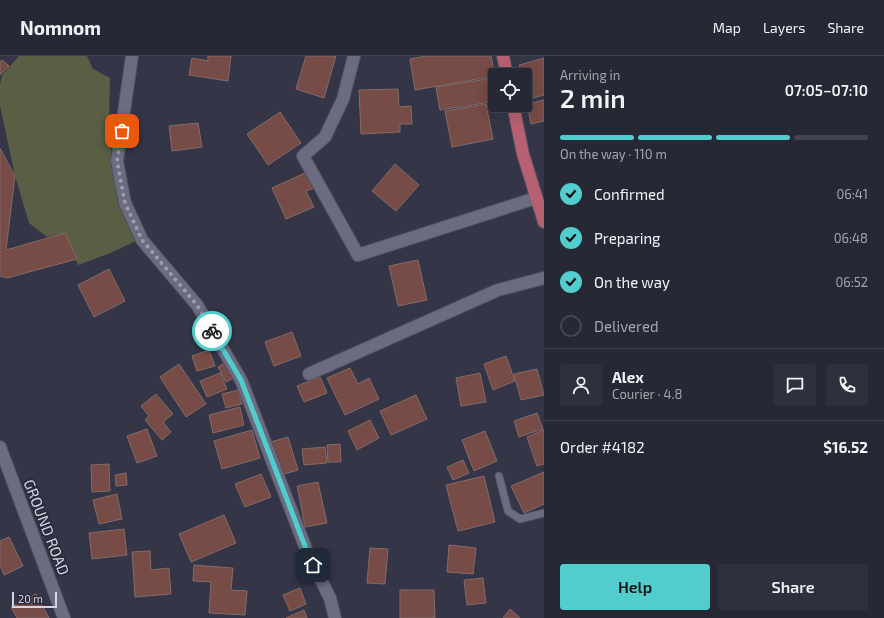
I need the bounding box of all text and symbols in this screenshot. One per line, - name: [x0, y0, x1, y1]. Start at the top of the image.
- text: Nomnom: [20, 16, 101, 39]
- text: Map: [713, 19, 741, 36]
- text: Layers: [763, 19, 805, 36]
- text: Share: [827, 19, 864, 36]
- text: Arriving in: [560, 67, 620, 83]
- map controls: [488, 68, 532, 112]
- button: locate: [488, 68, 532, 112]
- text: 07:05–07:10: [785, 81, 868, 99]
- text: 2 min: [560, 82, 626, 113]
- pin: [105, 114, 139, 148]
- icon: bag: [111, 120, 133, 142]
- text: On the way · 110 m: [560, 146, 667, 162]
- icon: check: [560, 183, 582, 205]
- text: Confirmed: [594, 185, 665, 203]
- text: 06:41: [836, 186, 868, 202]
- icon: check: [560, 227, 582, 249]
- text: Preparing: [594, 229, 660, 247]
- text: 06:48: [834, 230, 868, 246]
- icon: check: [560, 271, 582, 293]
- text: On the way: [594, 273, 670, 291]
- text: 06:52: [835, 274, 868, 290]
- courier: [192, 311, 232, 351]
- text: Delivered: [594, 317, 659, 335]
- icon: bike: [201, 320, 223, 342]
- button: person: [560, 364, 602, 406]
- button: chat: [774, 364, 816, 406]
- button: phone: [826, 364, 868, 406]
- text: Alex: [612, 368, 644, 386]
- text: Courier · 4.8: [612, 386, 682, 402]
- text: Order #4182: [560, 438, 645, 456]
- text: $16.52: [823, 438, 868, 456]
- street label: GROUND ROAD: [20, 477, 74, 577]
- pin: [296, 548, 330, 582]
- icon: home: [302, 554, 324, 576]
- button: Help: [560, 564, 710, 610]
- button: Share: [718, 564, 868, 610]
- scale bar: [12, 590, 57, 609]
- text: 20 m: [18, 592, 43, 605]

